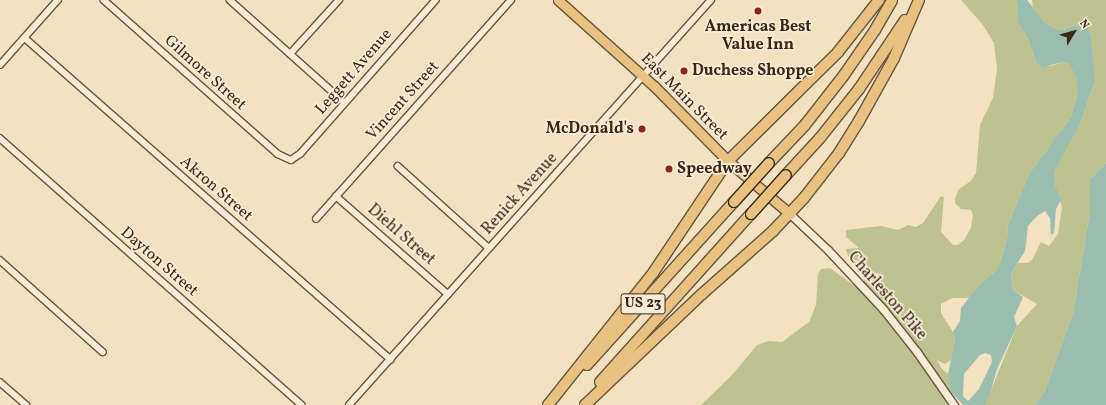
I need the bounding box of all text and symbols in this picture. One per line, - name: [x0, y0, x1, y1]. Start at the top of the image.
- marker: Americas Best Value Inn: [753, 6, 763, 16]
- north arrow: [1054, 12, 1094, 52]
- place label: Americas Best Value Inn: [705, 17, 811, 55]
- text: N: [1076, 17, 1092, 32]
- street label: Leggett Avenue: [312, 25, 396, 119]
- street label: Gilmore Street: [160, 31, 250, 115]
- street label: East Main Street: [636, 49, 732, 145]
- street label: Vincent Street: [363, 58, 443, 144]
- place label: Duchess Shoppe: [692, 61, 813, 81]
- marker: Duchess Shoppe: [679, 66, 689, 76]
- place label: McDonald's: [546, 119, 634, 139]
- marker: McDonald's: [637, 124, 647, 134]
- street label: Renick Avenue: [478, 149, 562, 239]
- street label: Akron Street: [176, 152, 256, 226]
- place label: Speedway: [677, 159, 752, 179]
- marker: Speedway: [664, 164, 674, 174]
- street label: Diehl Street: [363, 200, 439, 270]
- street label: Dayton Street: [116, 223, 202, 301]
- street label: Charleston Pike: [843, 248, 931, 344]
- road number: US 23: [620, 291, 666, 317]

